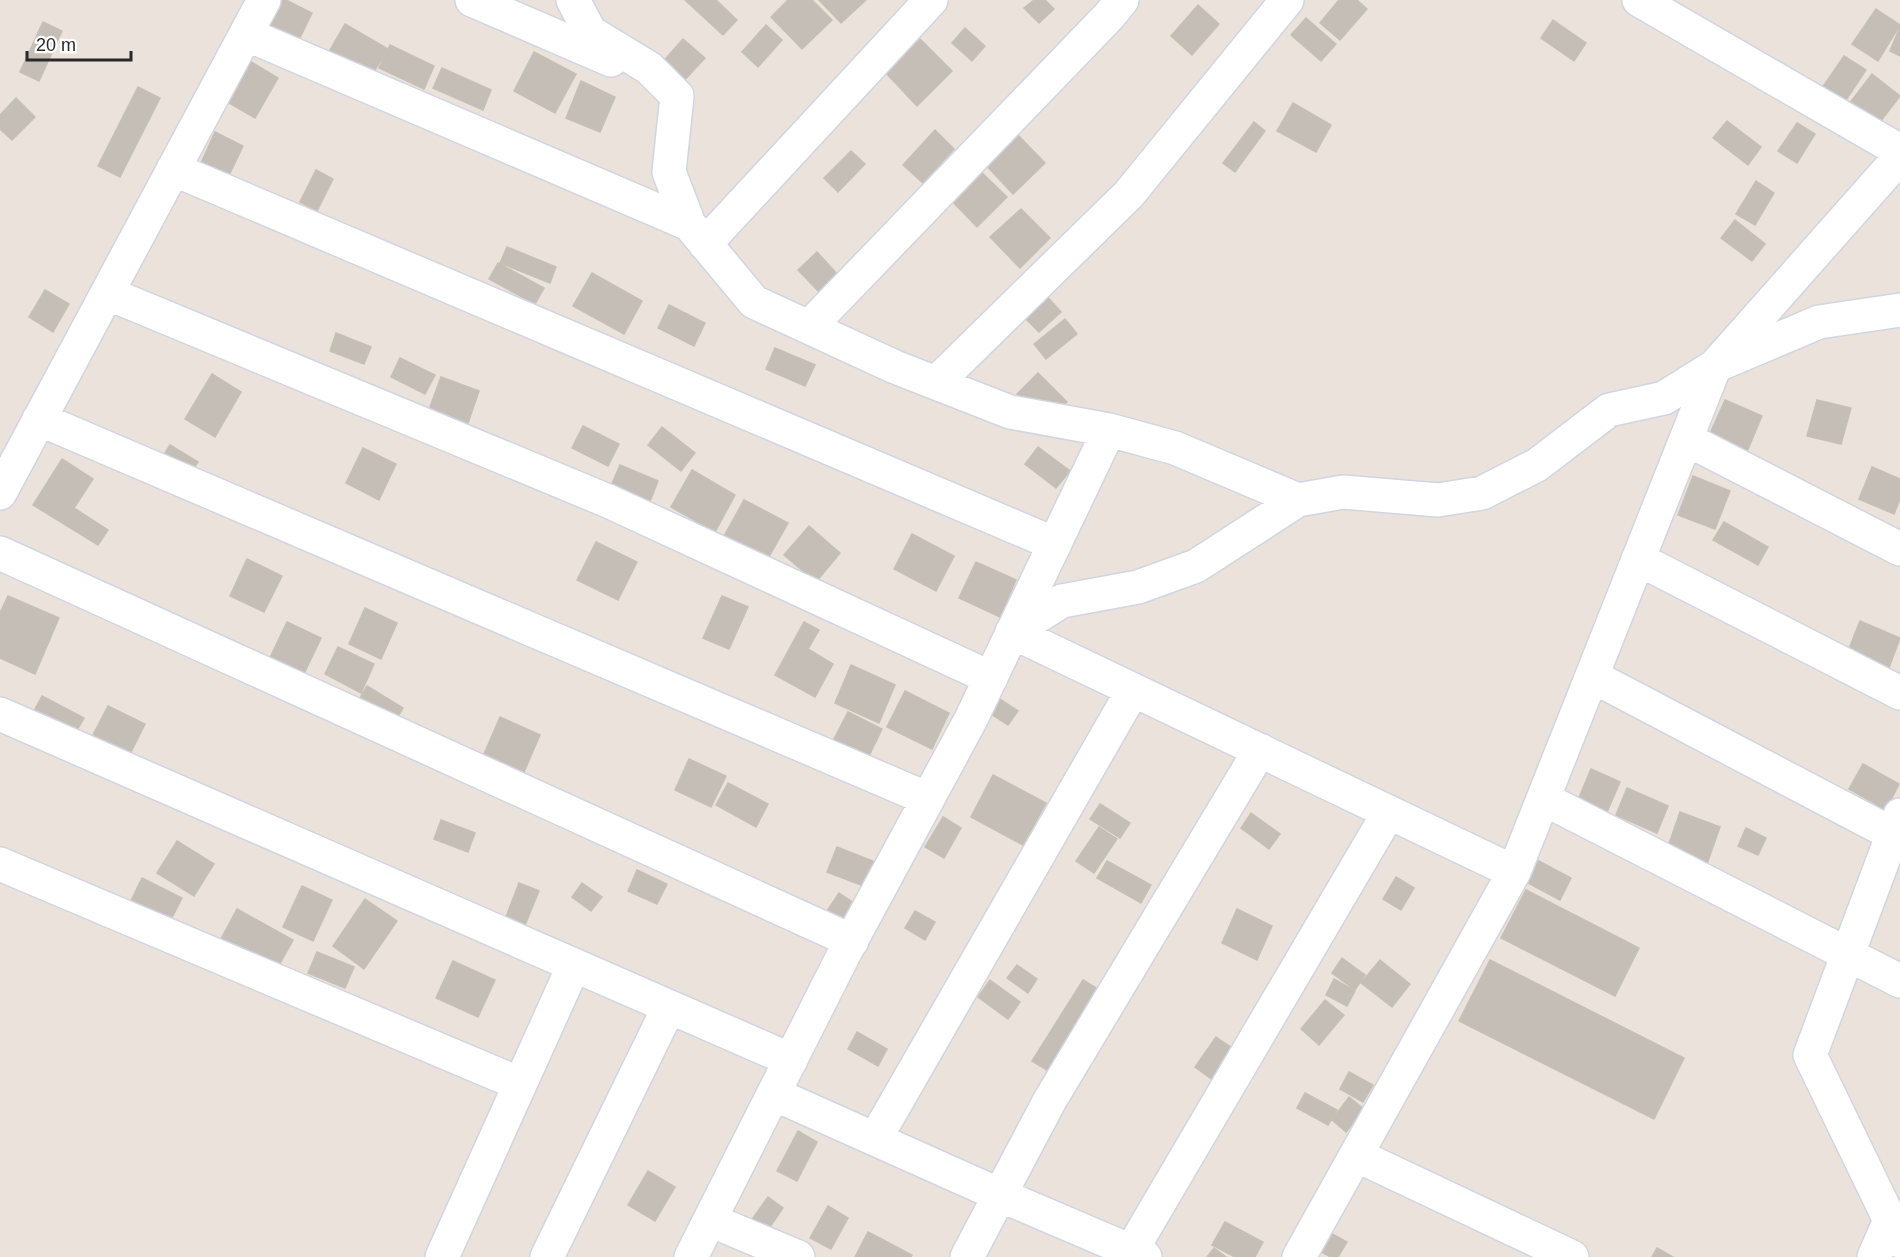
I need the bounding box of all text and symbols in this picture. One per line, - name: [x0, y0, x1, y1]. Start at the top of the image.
- scale bar: [27, 24, 130, 62]
- text: 20 m: [36, 35, 76, 55]

